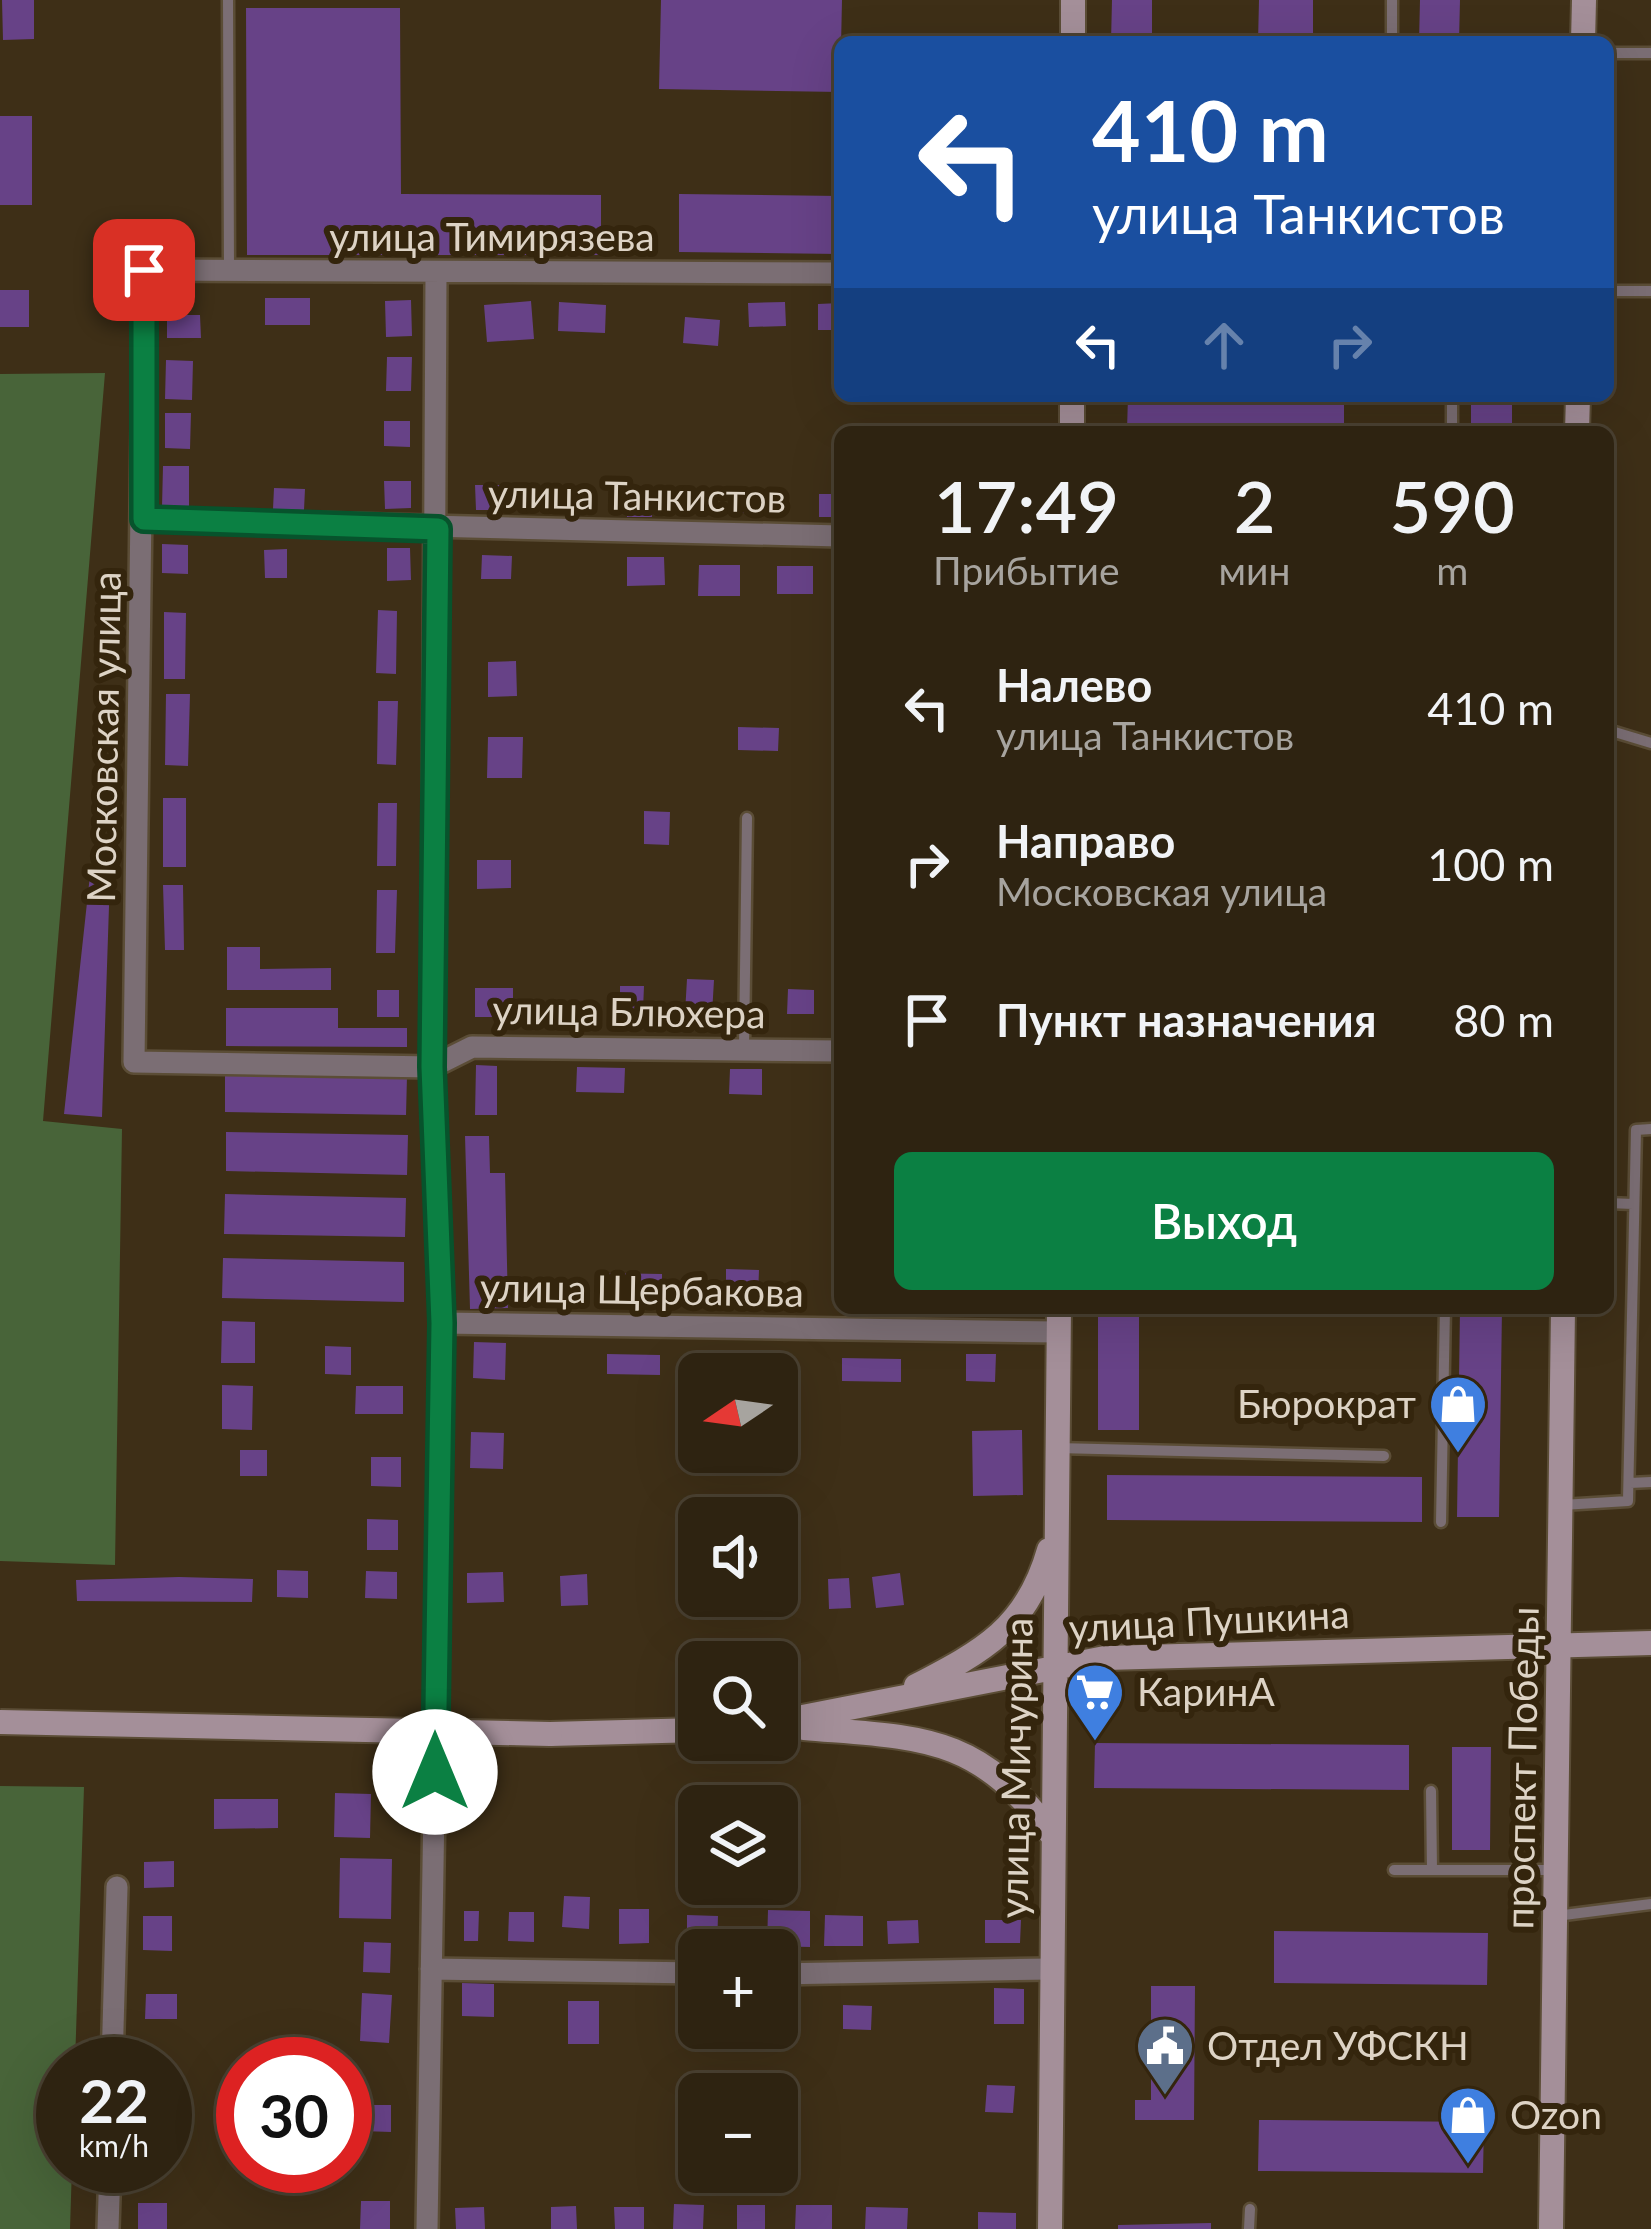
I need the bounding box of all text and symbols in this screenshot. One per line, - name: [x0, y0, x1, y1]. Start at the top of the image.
- text: 410 m: [1092, 79, 1329, 180]
- icon: left: [894, 84, 1050, 240]
- text: улица Танкистов: [1092, 181, 1505, 246]
- street label: улица Тимирязева: [329, 213, 655, 259]
- pin: [93, 219, 195, 321]
- icon: arrive: [111, 237, 177, 303]
- icon: left: [1065, 312, 1131, 378]
- icon: ahead: [1191, 312, 1257, 378]
- icon: right: [1317, 312, 1383, 378]
- text: 17:49: [934, 462, 1119, 548]
- text: 2: [1234, 462, 1275, 548]
- text: 590: [1390, 462, 1515, 548]
- street label: улица Танкистов: [488, 469, 786, 521]
- text: Прибытие: [933, 547, 1119, 593]
- text: мин: [1219, 547, 1291, 593]
- text: m: [1436, 547, 1468, 593]
- street label: Московская улица: [77, 571, 129, 903]
- text: Налево: [996, 658, 1152, 712]
- icon: left: [894, 675, 960, 741]
- text: 410 m: [1427, 681, 1554, 735]
- text: улица Танкистов: [996, 712, 1294, 758]
- text: Направо: [996, 814, 1175, 868]
- icon: right: [894, 831, 960, 897]
- text: 100 m: [1427, 837, 1554, 891]
- text: Московская улица: [996, 868, 1327, 914]
- street label: улица Блюхера: [492, 986, 766, 1036]
- icon: arrive: [894, 987, 960, 1053]
- text: Пункт назначения: [996, 993, 1377, 1047]
- text: 80 m: [1453, 993, 1554, 1047]
- button: Выход: [894, 1152, 1554, 1290]
- street label: улица Щербакова: [480, 1263, 804, 1315]
- north arrow: [678, 1353, 798, 1473]
- map controls: [678, 1353, 798, 2193]
- shop icon: Бюрократ: [1427, 1373, 1489, 1455]
- place label: Бюрократ: [1237, 1380, 1416, 1426]
- button: sound: [678, 1497, 798, 1617]
- street label: улица Пушкина: [1067, 1590, 1350, 1650]
- street label: проспект Победы: [1495, 1606, 1547, 1930]
- street label: улица Мичурина: [989, 1617, 1041, 1919]
- button: search: [678, 1641, 798, 1761]
- supermarket icon: КаринА: [1064, 1661, 1126, 1743]
- place label: КаринА: [1137, 1668, 1275, 1714]
- position arrow: [372, 1709, 498, 1835]
- button: layers: [678, 1785, 798, 1905]
- button: +: [678, 1929, 798, 2049]
- public building icon: Отдел УФСКН: [1134, 2015, 1196, 2097]
- place label: Отдел УФСКН: [1207, 2022, 1469, 2068]
- speed limit sign: 30: [216, 2037, 372, 2193]
- text: 22: [79, 2064, 149, 2136]
- button: −: [678, 2073, 798, 2193]
- shop icon: Ozon: [1437, 2084, 1499, 2166]
- place label: Ozon: [1510, 2091, 1602, 2137]
- text: km/h: [79, 2127, 149, 2163]

